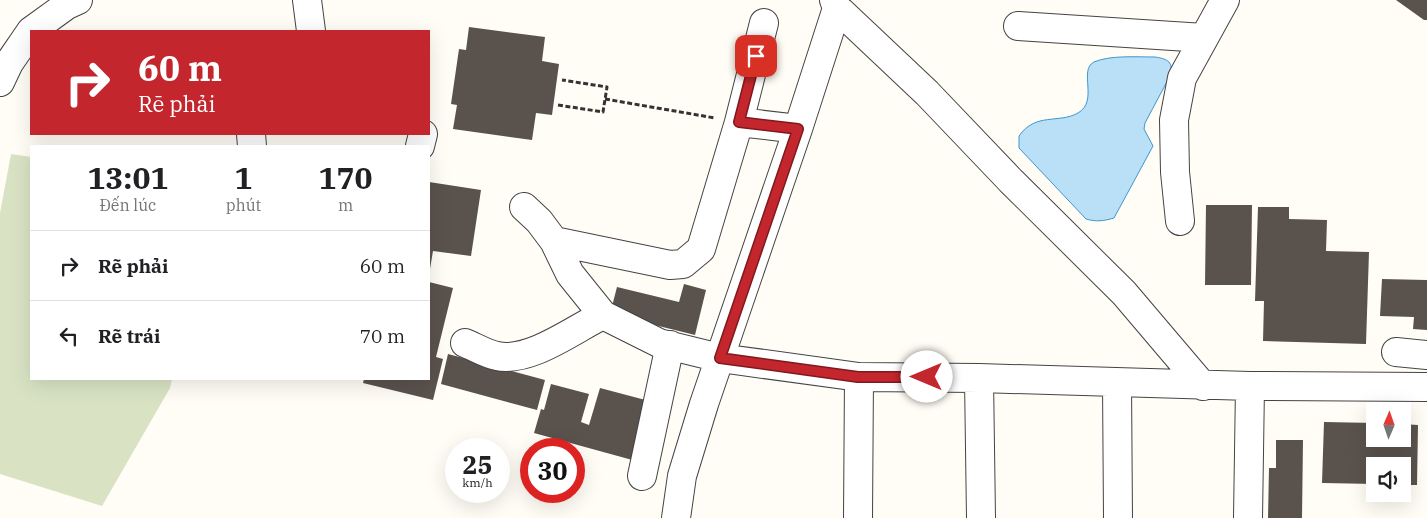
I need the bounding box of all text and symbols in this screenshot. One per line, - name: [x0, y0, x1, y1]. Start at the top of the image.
- pin: [735, 35, 777, 77]
- icon: arrive: [742, 42, 770, 70]
- text: 60 m: [138, 45, 222, 91]
- icon: right: [55, 50, 120, 115]
- text: Rẽ phải: [138, 89, 216, 118]
- text: 13:01: [87, 158, 168, 197]
- text: 1: [235, 158, 253, 197]
- text: 170: [319, 158, 373, 197]
- text: Đến lúc: [100, 195, 156, 215]
- text: phút: [226, 195, 261, 215]
- text: m: [338, 195, 353, 215]
- icon: right: [55, 252, 83, 280]
- text: Rẽ phải: [98, 254, 168, 278]
- text: 60 m: [360, 254, 405, 278]
- icon: left: [55, 322, 83, 350]
- text: Rẽ trái: [98, 324, 160, 348]
- text: 70 m: [360, 324, 405, 348]
- position arrow: [900, 350, 952, 402]
- north arrow: [1366, 402, 1411, 448]
- map controls: [1366, 402, 1411, 502]
- speed limit sign: 30: [520, 438, 585, 503]
- text: 25: [462, 448, 493, 481]
- button: sound: [1366, 457, 1411, 502]
- text: km/h: [462, 475, 493, 490]

